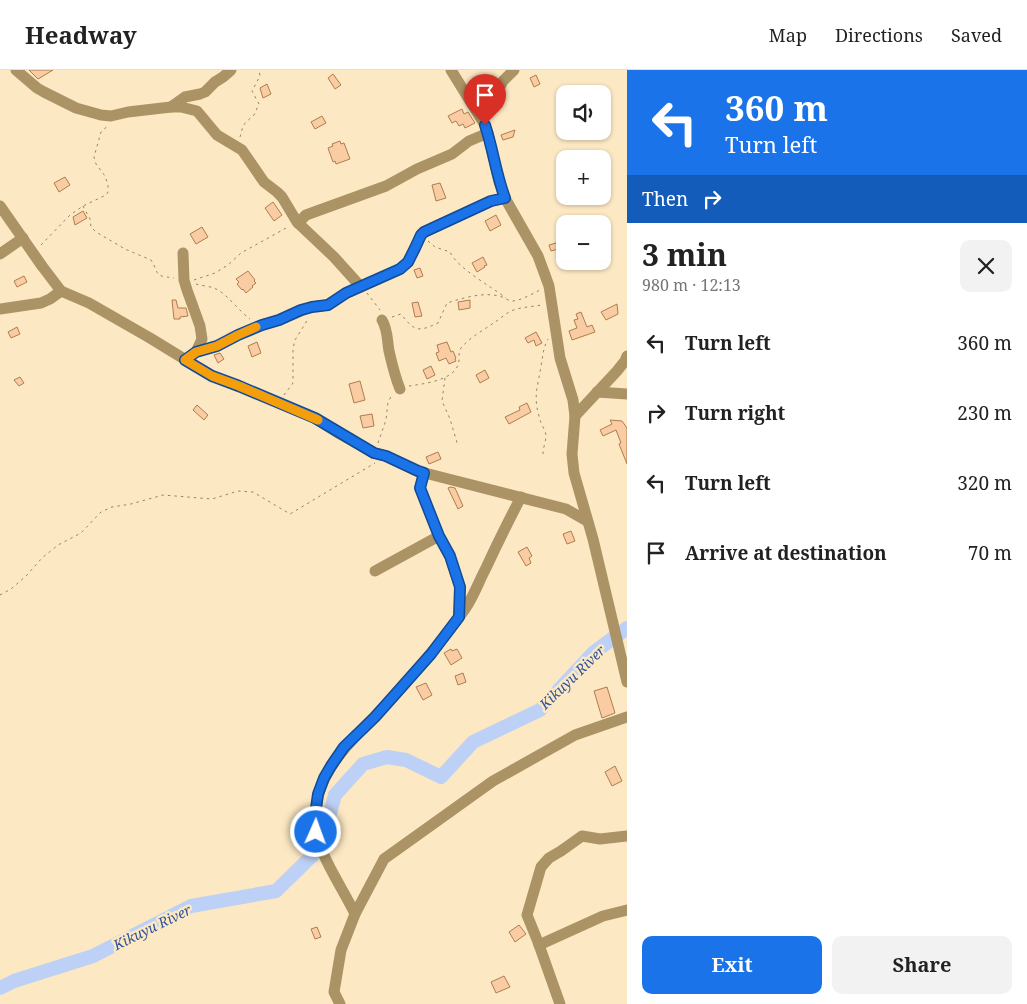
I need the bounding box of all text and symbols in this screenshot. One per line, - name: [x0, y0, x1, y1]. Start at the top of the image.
- text: Headway: [25, 18, 137, 51]
- text: Map: [769, 23, 807, 47]
- text: Directions: [835, 23, 923, 47]
- text: Saved: [951, 23, 1002, 47]
- pin: [464, 74, 506, 125]
- icon: arrive: [471, 81, 499, 109]
- text: 360 m: [725, 84, 828, 131]
- map controls: [556, 85, 611, 270]
- button: sound: [556, 85, 611, 140]
- icon: left: [642, 90, 707, 155]
- text: Turn left: [725, 129, 817, 159]
- button: +: [556, 150, 611, 205]
- icon: right: [698, 185, 726, 213]
- text: Then: [642, 186, 688, 212]
- button: −: [556, 215, 611, 270]
- text: 3 min: [642, 234, 727, 275]
- button: close: [960, 240, 1012, 292]
- text: 980 m · 12:13: [642, 274, 741, 296]
- icon: left: [642, 329, 670, 357]
- text: Turn left: [685, 330, 771, 356]
- text: 360 m: [957, 330, 1012, 356]
- icon: right: [642, 399, 670, 427]
- text: Turn right: [685, 400, 785, 426]
- text: 230 m: [957, 400, 1012, 426]
- icon: left: [642, 469, 670, 497]
- text: Turn left: [685, 470, 771, 496]
- text: 320 m: [957, 470, 1012, 496]
- icon: arrive: [642, 539, 670, 567]
- text: Arrive at destination: [685, 540, 887, 566]
- text: 70 m: [968, 540, 1012, 566]
- water label: Kikuyu River: [534, 641, 609, 714]
- position arrow: [289, 805, 341, 857]
- water label: Kikuyu River: [109, 900, 194, 954]
- button: Exit: [642, 936, 822, 994]
- button: Share: [832, 936, 1012, 994]

